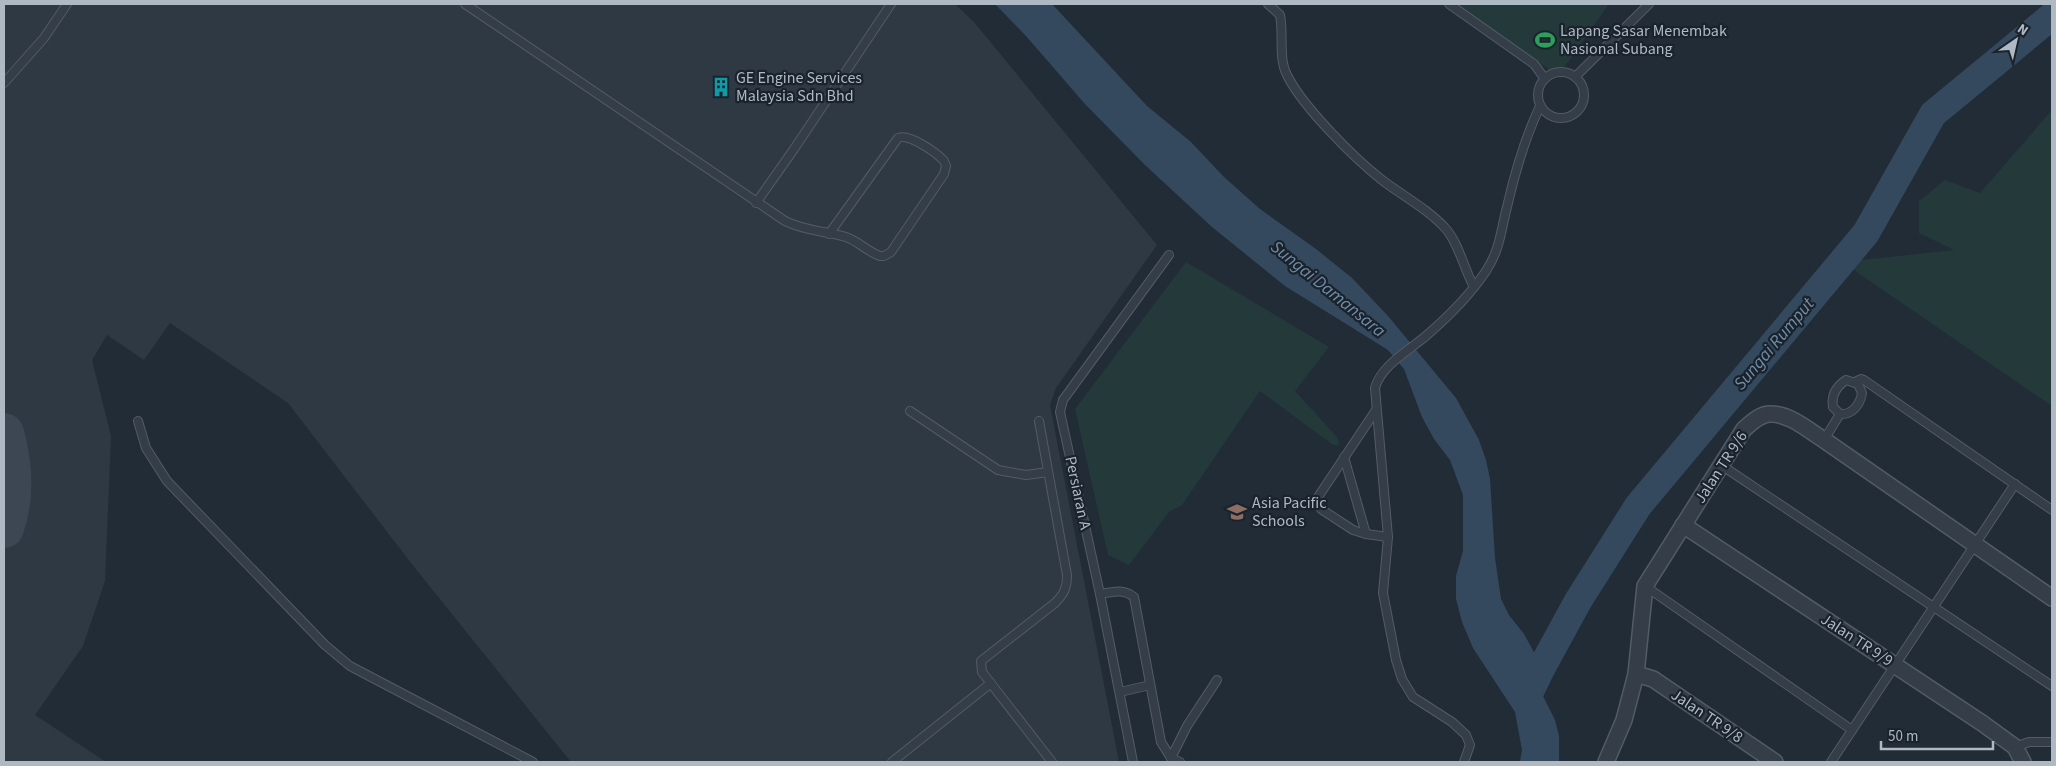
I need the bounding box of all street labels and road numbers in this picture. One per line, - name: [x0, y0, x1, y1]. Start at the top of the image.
- street label: Jalan TR 9/6: [1689, 427, 1753, 507]
- street label: Persiaran A: [1059, 454, 1097, 532]
- street label: Jalan TR 9/9: [1817, 608, 1897, 672]
- street label: Jalan TR 9/8: [1667, 684, 1747, 748]

